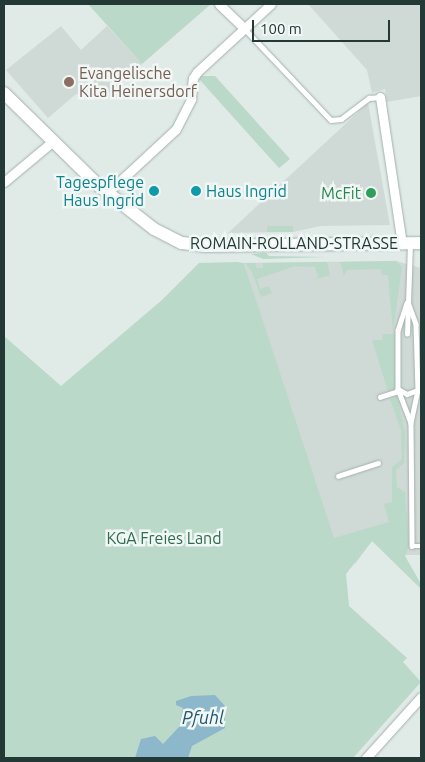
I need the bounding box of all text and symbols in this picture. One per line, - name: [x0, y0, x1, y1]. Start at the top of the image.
- scale bar: [255, 10, 392, 42]
- text: 100 m: [260, 20, 302, 37]
- place label: Evangelische Kita Heinersdorf: [79, 63, 197, 101]
- marker: Evangelische Kita Heinersdorf: [63, 76, 75, 88]
- place label: Tagespflege Haus Ingrid: [56, 172, 144, 210]
- place label: Haus Ingrid: [206, 181, 287, 201]
- place label: McFit: [321, 183, 361, 203]
- marker: Tagespflege Haus Ingrid: [148, 185, 160, 197]
- marker: Haus Ingrid: [190, 185, 202, 197]
- marker: McFit: [365, 187, 377, 199]
- street label: ROMAIN-ROLLAND-STRASSE: [190, 233, 398, 253]
- park label: KGA Freies Land: [106, 528, 222, 548]
- water label: Pfuhl: [182, 706, 224, 728]

